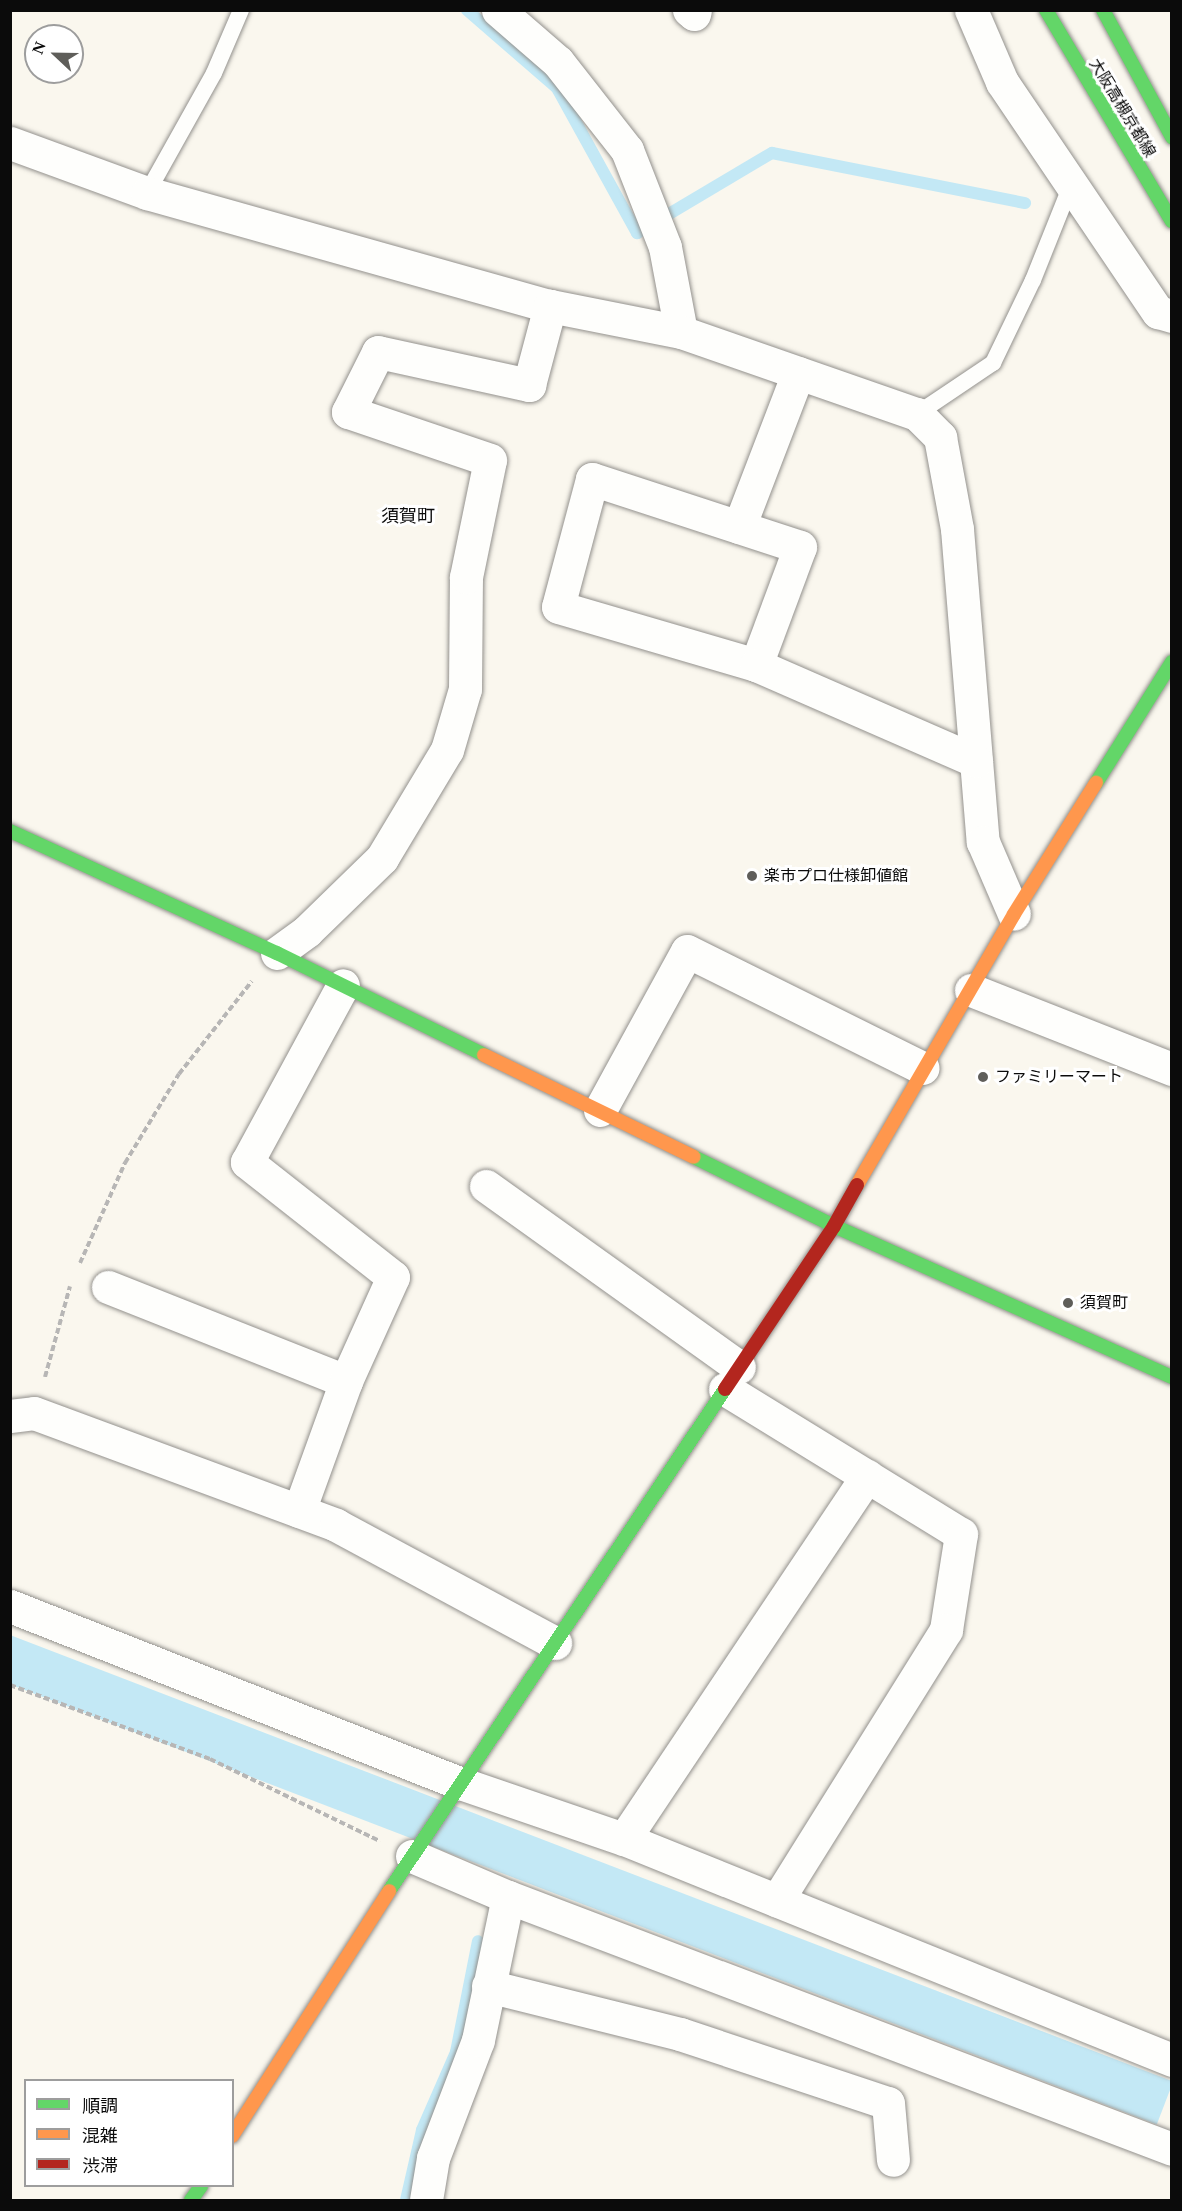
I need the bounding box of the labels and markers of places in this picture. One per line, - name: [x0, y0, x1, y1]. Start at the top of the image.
- place label: 楽市プロ仕様卸値館: [764, 866, 908, 886]
- marker: 楽市プロ仕様卸値館: [745, 869, 759, 883]
- place label: ファミリーマート: [995, 1067, 1123, 1087]
- marker: ファミリーマート: [976, 1070, 990, 1084]
- place label: 須賀町: [1080, 1293, 1128, 1313]
- marker: 須賀町: [1061, 1296, 1075, 1310]

